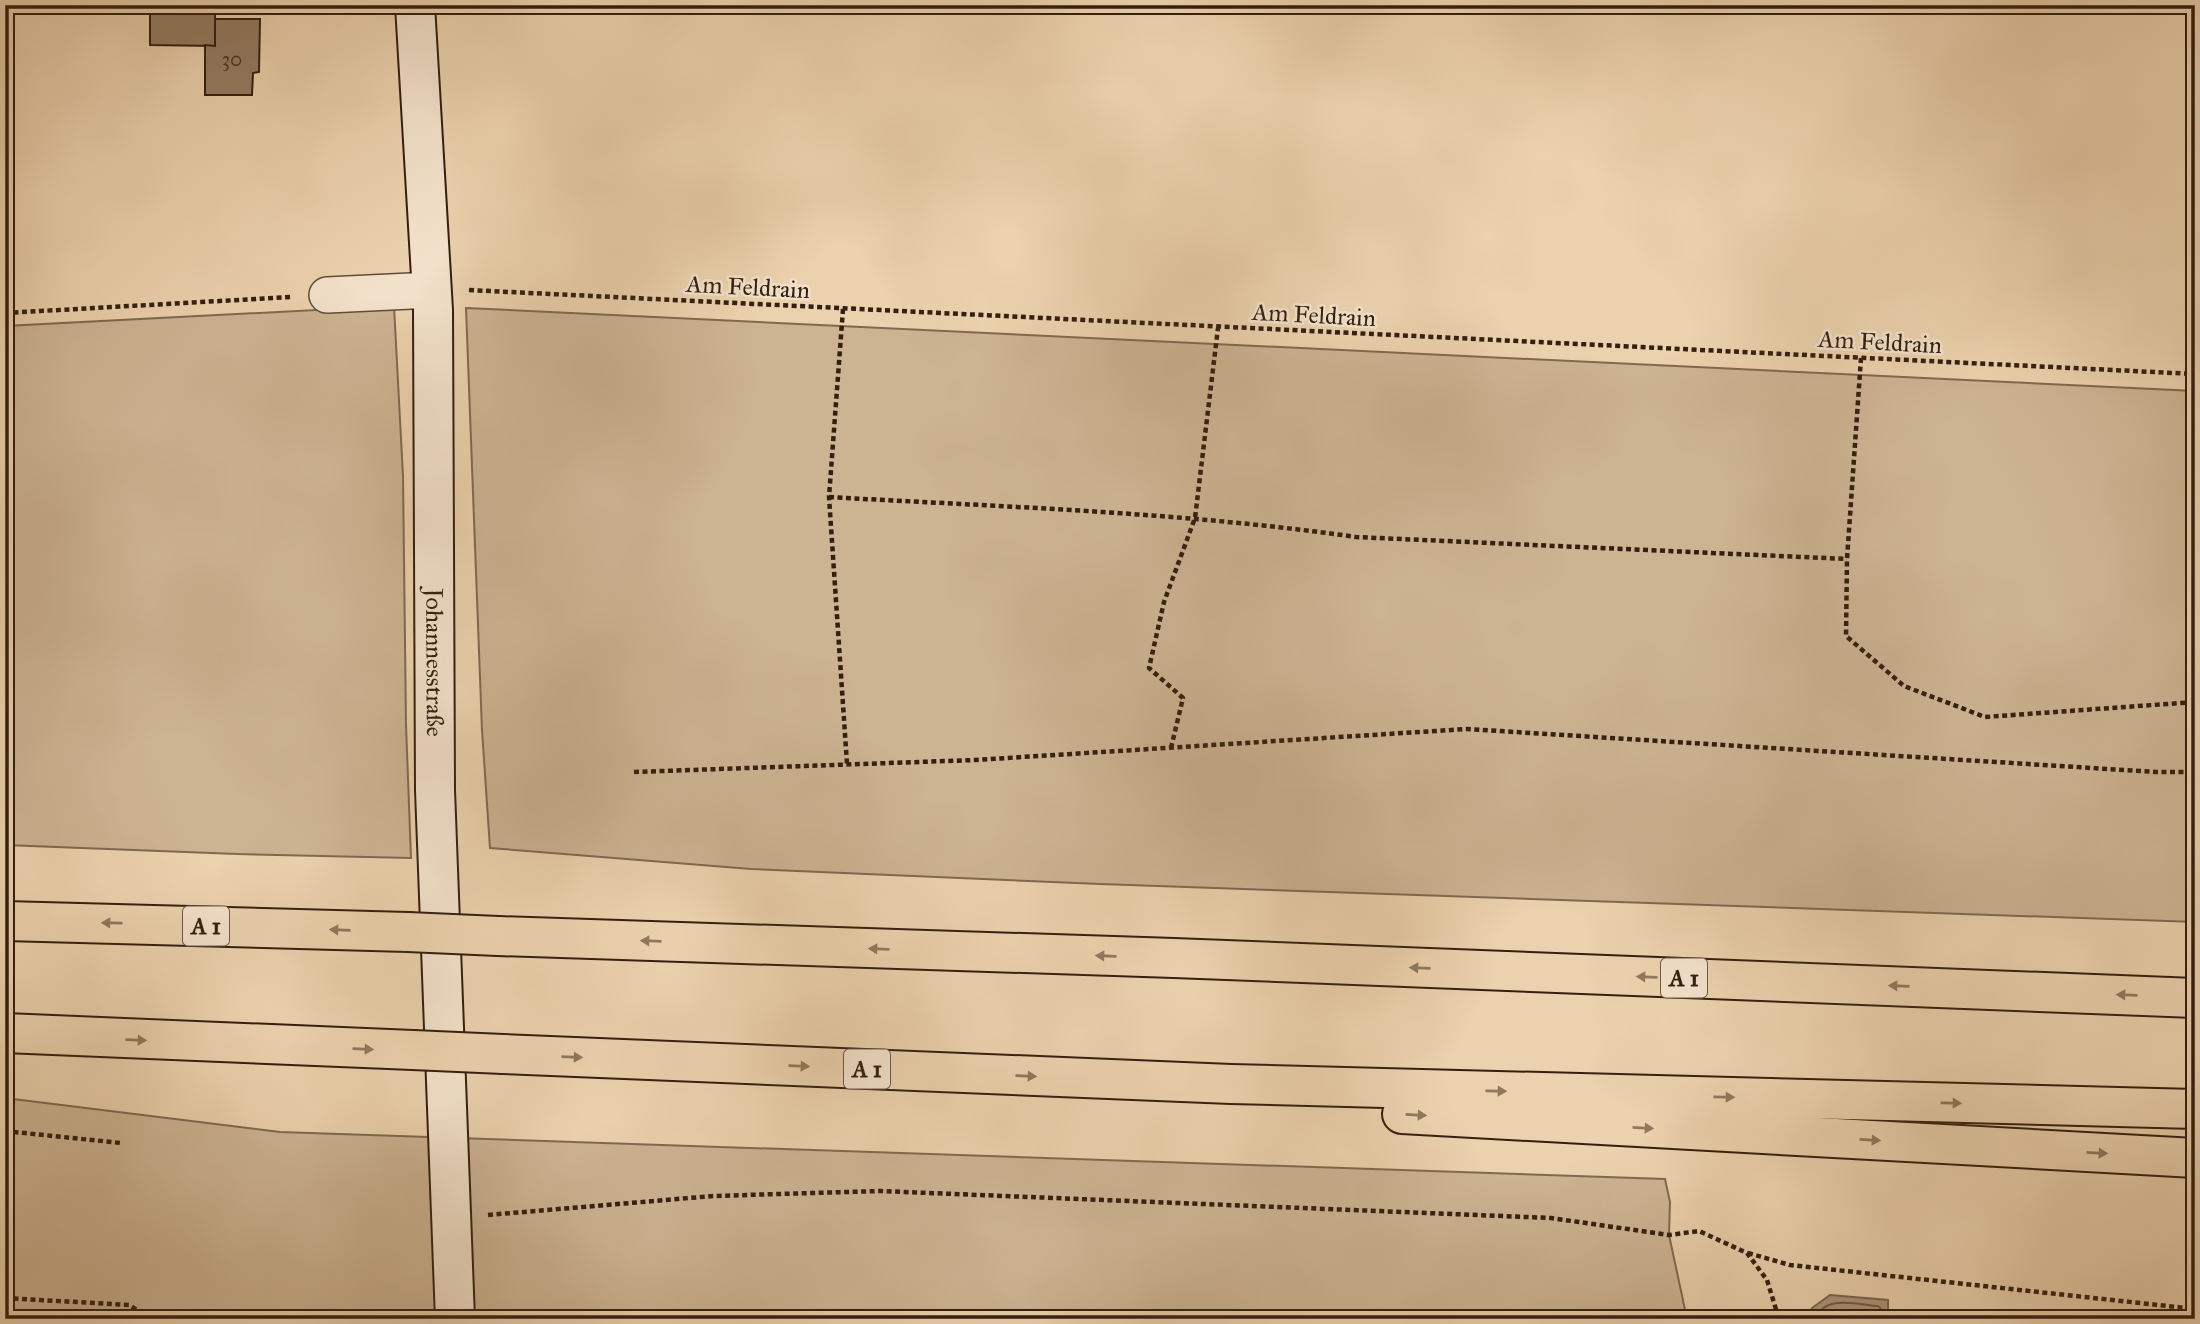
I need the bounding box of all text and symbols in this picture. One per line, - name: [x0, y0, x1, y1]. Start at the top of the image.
- house number: 30: [222, 46, 242, 72]
- street label: Am Feldrain: [684, 269, 811, 305]
- street label: Am Feldrain: [1250, 297, 1377, 333]
- street label: Am Feldrain: [1816, 324, 1943, 360]
- street label: Johannesstraße: [419, 585, 450, 737]
- road number: A 1: [183, 906, 229, 945]
- one-way arrow: [101, 918, 123, 929]
- one-way arrow: [328, 924, 350, 935]
- one-way arrow: [640, 936, 662, 947]
- one-way arrow: [867, 943, 889, 954]
- one-way arrow: [1095, 950, 1117, 962]
- road number: A 1: [1661, 959, 1707, 998]
- one-way arrow: [1409, 962, 1431, 973]
- one-way arrow: [1636, 971, 1658, 982]
- one-way arrow: [1888, 981, 1910, 992]
- one-way arrow: [2115, 990, 2137, 1001]
- one-way arrow: [125, 1035, 147, 1046]
- one-way arrow: [352, 1043, 374, 1054]
- road number: A 1: [844, 1050, 890, 1088]
- one-way arrow: [561, 1051, 583, 1062]
- one-way arrow: [788, 1061, 810, 1072]
- one-way arrow: [1015, 1070, 1037, 1081]
- one-way arrow: [1485, 1086, 1507, 1097]
- one-way arrow: [1713, 1091, 1735, 1103]
- one-way arrow: [1940, 1097, 1962, 1108]
- one-way arrow: [1405, 1110, 1427, 1121]
- one-way arrow: [1632, 1122, 1654, 1133]
- one-way arrow: [1859, 1135, 1881, 1146]
- one-way arrow: [2086, 1148, 2108, 1159]

